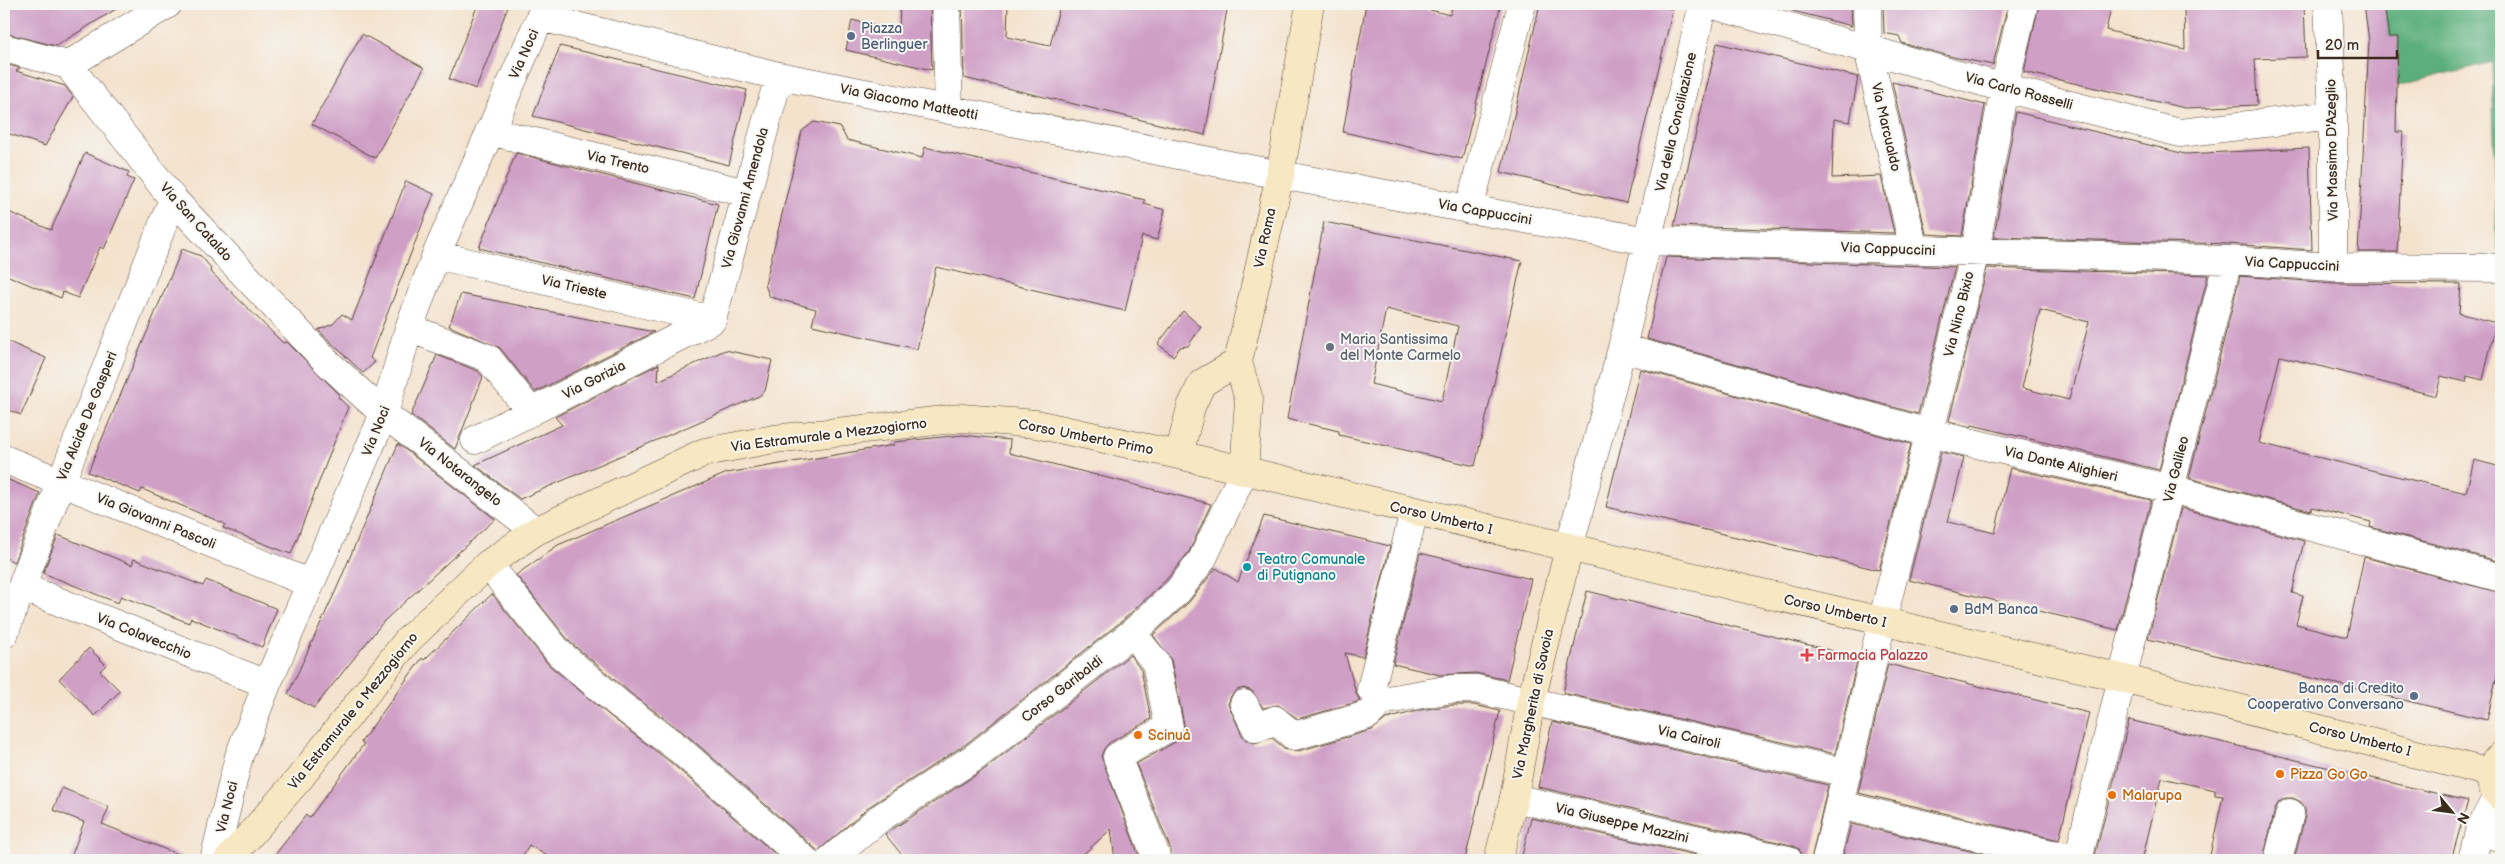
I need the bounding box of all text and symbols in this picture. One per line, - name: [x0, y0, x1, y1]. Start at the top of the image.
- place label: Piazza Berlinguer: [861, 20, 928, 53]
- street label: Via Noci: [505, 26, 543, 82]
- scale bar: [2318, 28, 2396, 60]
- marker: Piazza Berlinguer: [845, 30, 857, 42]
- text: 20 m: [2325, 36, 2359, 55]
- street label: Via della Conciliazione: [1652, 51, 1700, 193]
- street label: Via Carlo Rosselli: [1963, 68, 2075, 114]
- street label: Via Massimo D'Azeglio: [2322, 79, 2342, 221]
- street label: Via Giacomo Matteotti: [839, 80, 979, 124]
- street label: Via Marcualdo: [1868, 81, 1904, 173]
- street label: Via Giovanni Amendola: [718, 125, 772, 271]
- street label: Via Trento: [585, 147, 651, 177]
- street label: Via San Cataldo: [156, 179, 236, 265]
- street label: Via Cappuccini: [1437, 195, 1533, 229]
- street label: Via Roma: [1250, 206, 1280, 270]
- street label: Via Cappuccini: [1840, 239, 1936, 259]
- street label: Via Cappuccini: [2244, 253, 2340, 275]
- street label: Via Nino Bixio: [1940, 269, 1978, 359]
- street label: Via Trieste: [540, 271, 608, 303]
- place label: Maria Santissima del Monte Carmelo: [1340, 331, 1461, 364]
- marker: Maria Santissima del Monte Carmelo: [1324, 341, 1336, 353]
- street label: Via Alcide De Gasperi: [53, 349, 121, 483]
- street label: Via Gorizia: [560, 357, 628, 403]
- street label: Via Noci: [358, 403, 394, 459]
- street label: Via Estramurale a Mezzogiorno: [730, 415, 928, 455]
- street label: Corso Umberto Primo: [1017, 416, 1155, 458]
- street label: Via Notarangelo: [415, 434, 505, 510]
- street label: Via Galileo: [2160, 434, 2192, 504]
- street label: Via Dante Alighieri: [2003, 443, 2119, 485]
- street label: Via Giovanni Pascoli: [94, 489, 218, 553]
- street label: Corso Umberto I: [1388, 498, 1494, 538]
- place label: Teatro Comunale di Putignano: [1257, 551, 1365, 584]
- marker: Teatro Comunale di Putignano: [1241, 561, 1253, 573]
- street label: Corso Umberto I: [1782, 591, 1888, 631]
- place label: BdM Banca: [1964, 601, 2038, 618]
- marker: BdM Banca: [1948, 603, 1960, 615]
- street label: Via Colavecchio: [94, 609, 194, 663]
- street label: Via Margherita di Savoia: [1509, 627, 1557, 781]
- street label: Via Estramurale a Mezzogiorno: [284, 629, 422, 793]
- place label: Farmacia Palazzo: [1817, 647, 1928, 664]
- marker: Farmacia Palazzo: [1801, 649, 1813, 661]
- street label: Corso Garibaldi: [1018, 652, 1106, 726]
- place label: Banca di Credito Cooperativo Conversano: [2247, 680, 2404, 713]
- marker: Banca di Credito Cooperativo Conversano: [2408, 690, 2420, 702]
- street label: Corso Umberto I: [2307, 718, 2413, 760]
- street label: Via Cairoli: [1656, 722, 1722, 752]
- place label: Scinuà: [1148, 727, 1191, 744]
- marker: Scinuà: [1132, 729, 1144, 741]
- place label: Pizza Go Go: [2290, 766, 2368, 783]
- marker: Pizza Go Go: [2274, 768, 2286, 780]
- street label: Via Noci: [212, 779, 242, 835]
- north arrow: [2428, 786, 2478, 836]
- place label: Malarupa: [2122, 787, 2182, 804]
- marker: Malarupa: [2106, 789, 2118, 801]
- street label: Via Giuseppe Mazzini: [1554, 799, 1690, 847]
- text: N: [2453, 809, 2473, 827]

